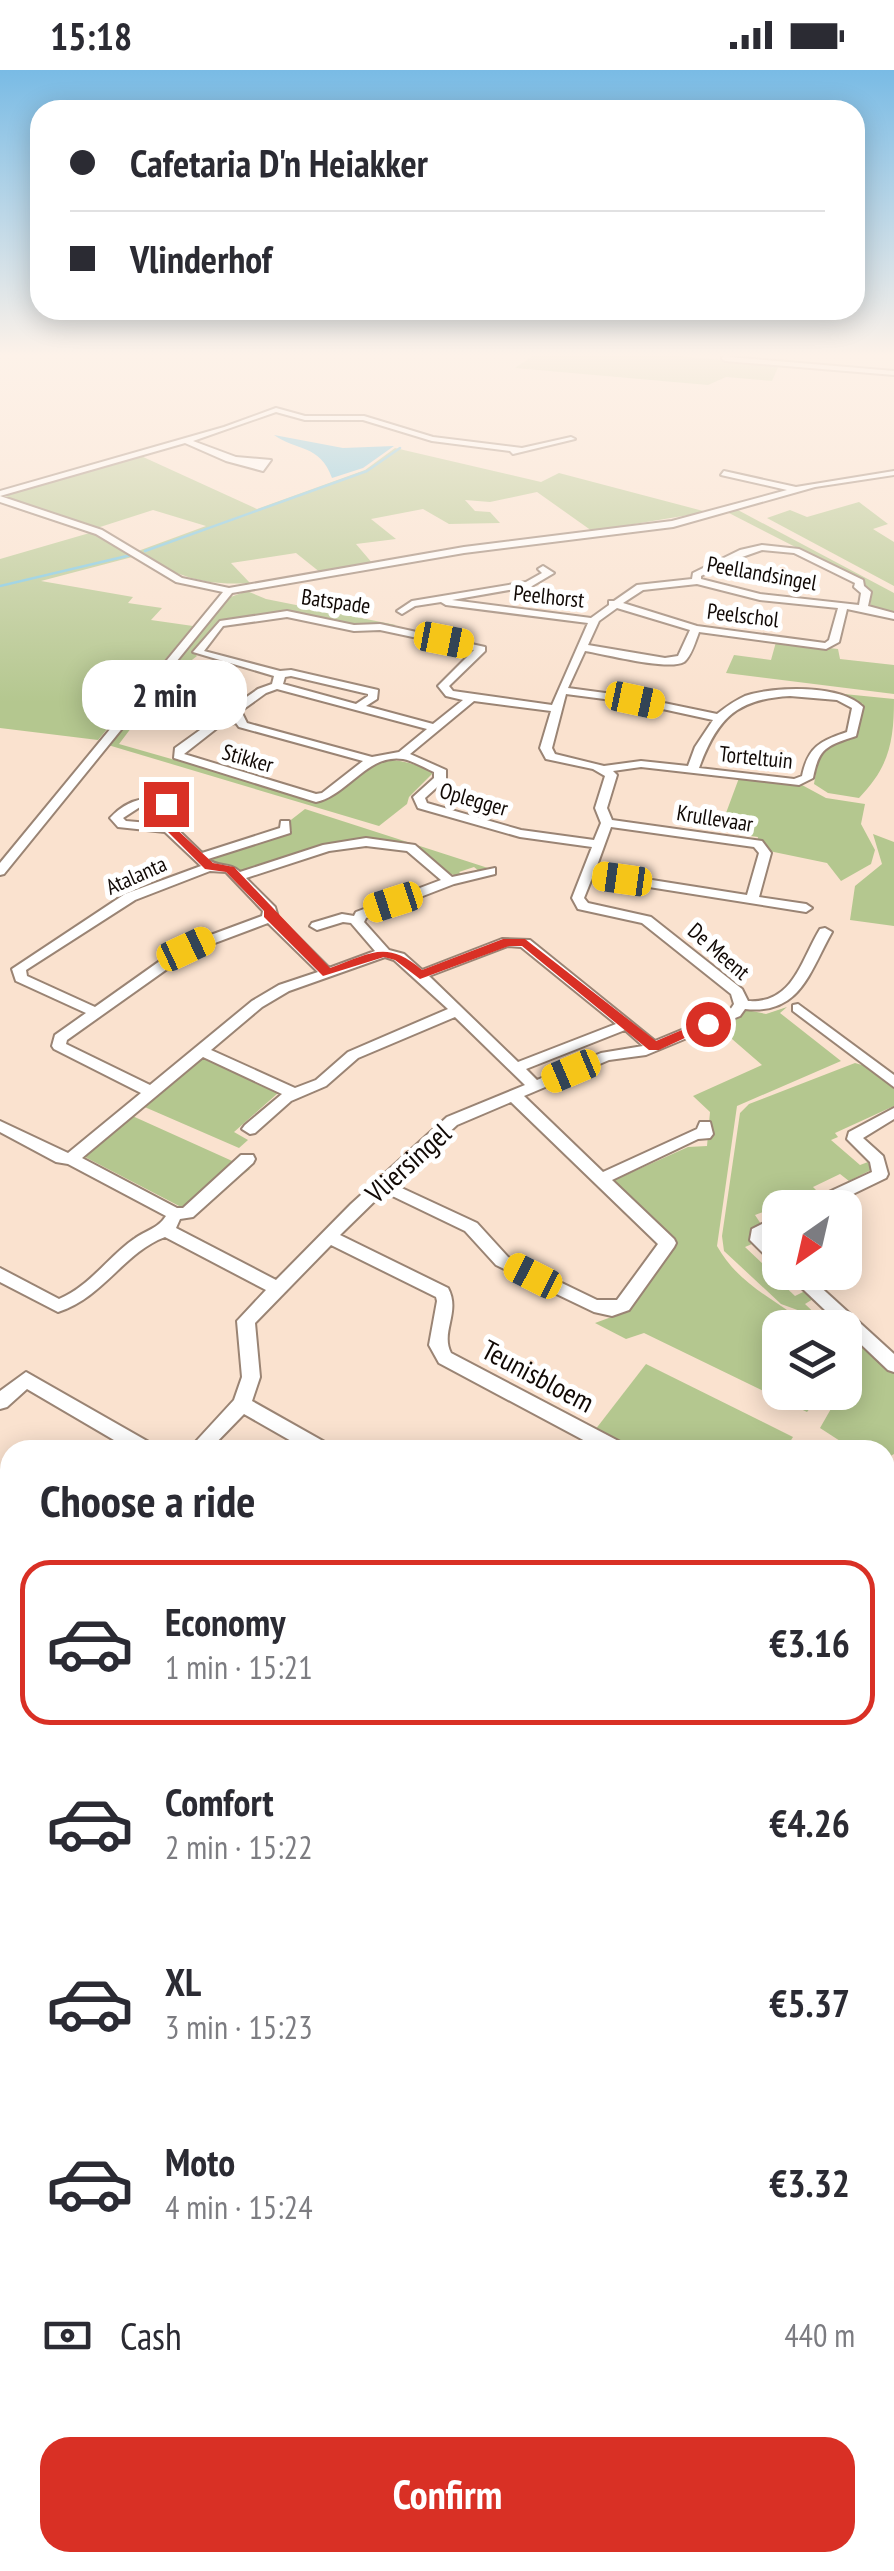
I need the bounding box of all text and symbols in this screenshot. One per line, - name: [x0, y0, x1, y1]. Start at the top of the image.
- text: 15:18: [50, 11, 132, 60]
- text: Cafetaria D'n Heiakker: [130, 138, 428, 187]
- text: Vlinderhof: [130, 234, 272, 283]
- street label: Peellandsingel: [705, 550, 820, 597]
- street label: Peelhorst: [512, 578, 586, 614]
- street label: Batspade: [300, 582, 372, 620]
- street label: Peelschol: [706, 597, 781, 633]
- car: [412, 620, 476, 660]
- callout: 2 min: [84, 659, 248, 729]
- text: 2 min: [132, 674, 197, 716]
- car: [603, 679, 667, 721]
- street label: Stikker: [219, 737, 277, 779]
- street label: Torteltuin: [718, 739, 794, 775]
- street label: Oplegger: [437, 776, 511, 822]
- route end: [144, 782, 189, 827]
- street label: Krullevaar: [675, 798, 755, 838]
- street label: Atalanta: [101, 849, 171, 901]
- car: [590, 860, 654, 898]
- car: [360, 878, 426, 926]
- street label: De Meent: [682, 916, 756, 986]
- car: [152, 923, 220, 975]
- route start: [686, 1002, 731, 1047]
- car: [538, 1045, 604, 1097]
- street label: Vliersingel: [356, 1114, 459, 1211]
- north arrow: [762, 1190, 862, 1290]
- map controls: [762, 1190, 862, 1410]
- car: [499, 1249, 567, 1303]
- button: layers: [762, 1310, 862, 1410]
- street label: Teunisbloem: [476, 1331, 601, 1420]
- text: Choose a ride: [40, 1471, 255, 1529]
- text: Economy: [165, 1597, 285, 1646]
- icon: car: [45, 1598, 135, 1688]
- text: €3.16: [769, 1618, 850, 1667]
- text: 1 min · 15:21: [165, 1646, 313, 1688]
- text: Comfort: [165, 1777, 274, 1826]
- icon: car: [45, 1778, 135, 1868]
- text: €4.26: [769, 1798, 850, 1847]
- text: 2 min · 15:22: [165, 1826, 313, 1868]
- text: XL: [165, 1957, 201, 2006]
- icon: car: [45, 1958, 135, 2048]
- text: €5.37: [769, 1978, 850, 2027]
- text: 3 min · 15:23: [165, 2006, 313, 2048]
- text: Moto: [165, 2137, 235, 2186]
- icon: car: [45, 2138, 135, 2228]
- text: €3.32: [769, 2158, 850, 2207]
- text: 4 min · 15:24: [165, 2186, 313, 2228]
- icon: cash: [40, 2308, 95, 2363]
- text: Cash: [120, 2311, 182, 2360]
- text: 440 m: [784, 2314, 855, 2356]
- button: Confirm: [40, 2437, 855, 2552]

